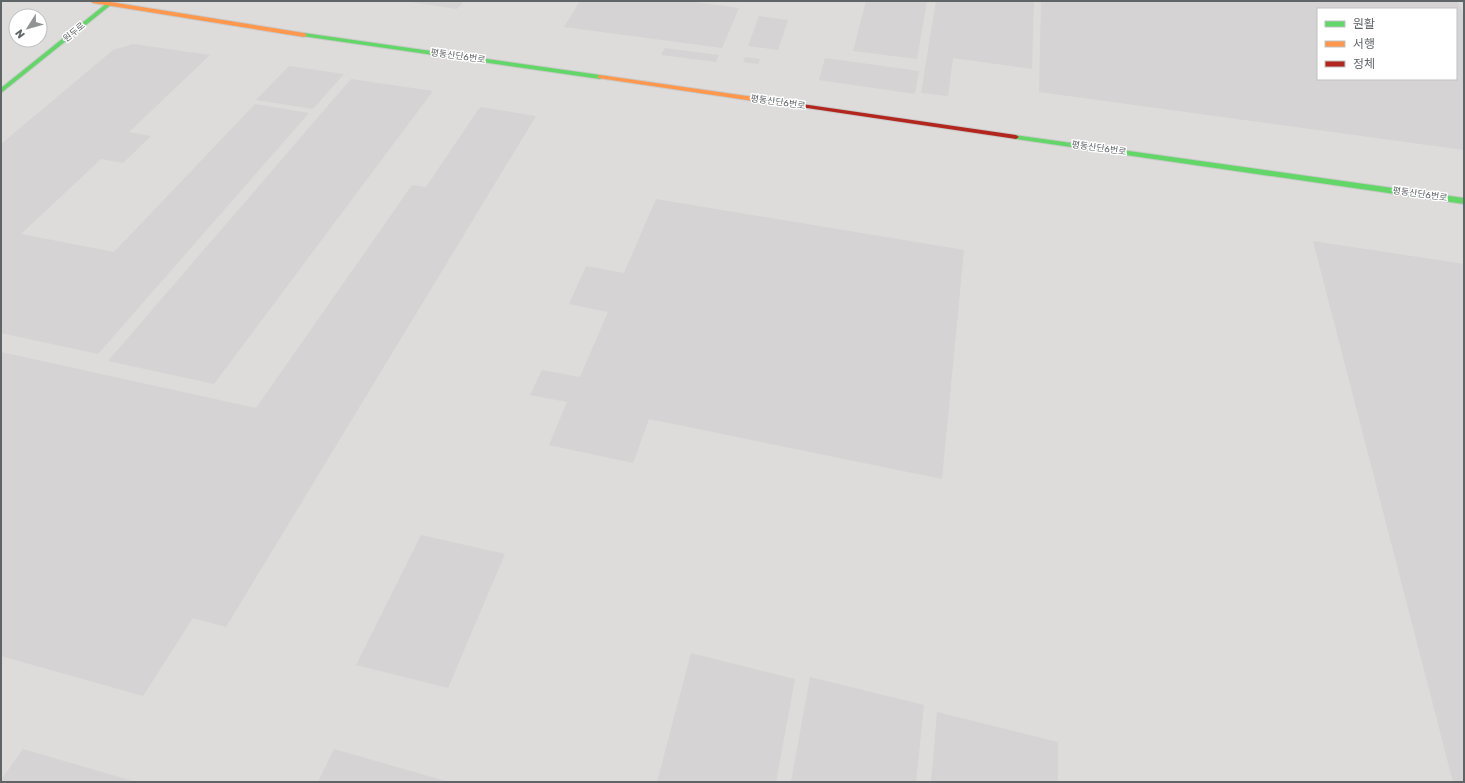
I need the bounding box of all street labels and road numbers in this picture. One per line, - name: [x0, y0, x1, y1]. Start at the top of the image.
- street label: 원두로: [61, 20, 87, 44]
- street label: 평동산단6번로: [430, 47, 486, 65]
- street label: 평동산단6번로: [750, 93, 806, 111]
- street label: 평동산단6번로: [1071, 139, 1127, 157]
- street label: 평동산단6번로: [1392, 185, 1448, 203]

